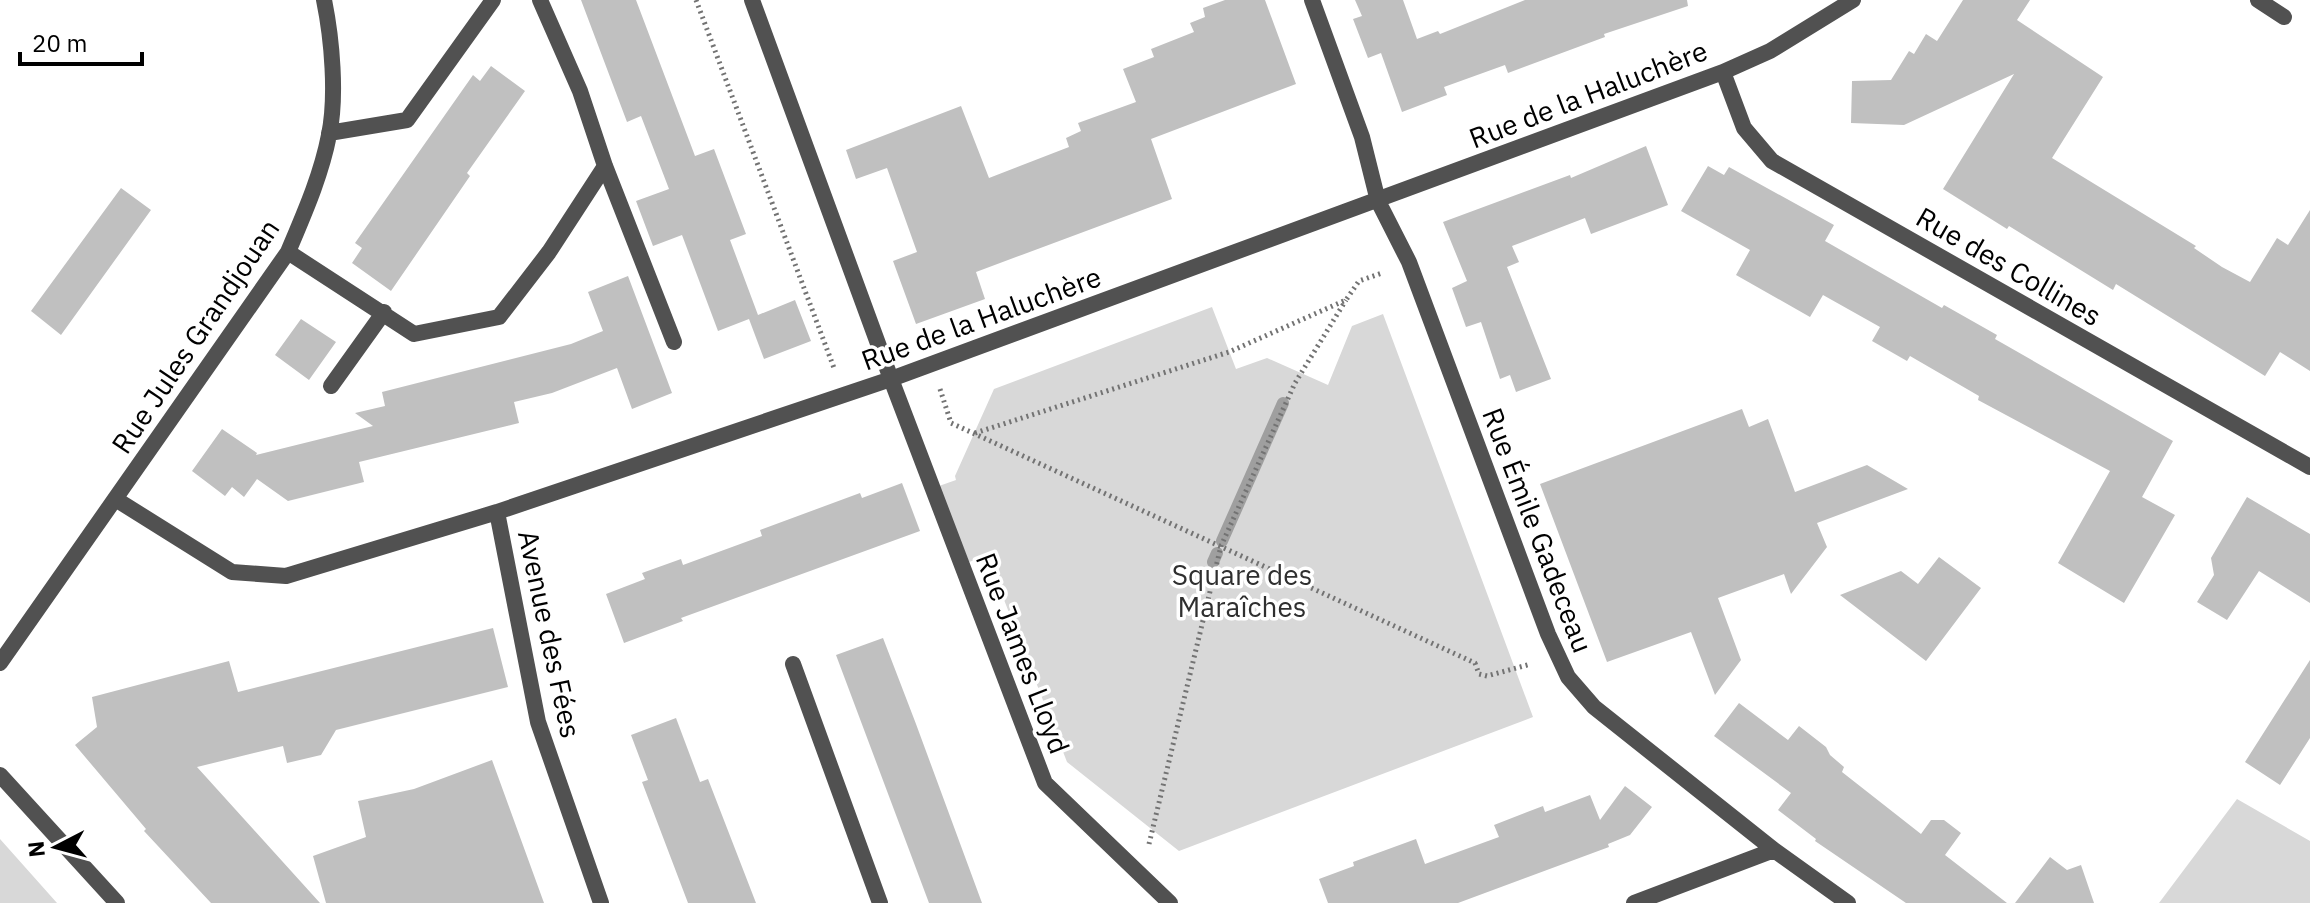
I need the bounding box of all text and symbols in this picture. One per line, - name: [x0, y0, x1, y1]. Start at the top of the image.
- scale bar: [20, 16, 142, 66]
- text: 20 m: [32, 27, 87, 59]
- street label: Rue de la Haluchère: [1464, 32, 1712, 156]
- street label: Rue des Collines: [1910, 198, 2108, 334]
- street label: Rue Jules Grandjouan: [103, 212, 287, 460]
- street label: Rue de la Haluchère: [856, 257, 1106, 379]
- street label: Rue Émile Gadeceau: [1474, 402, 1602, 658]
- street label: Avenue des Fées: [510, 527, 590, 741]
- street label: Rue James Lloyd: [968, 547, 1078, 759]
- park label: Square des Maraîches: [1172, 556, 1312, 625]
- north arrow: [16, 807, 96, 887]
- text: N: [20, 840, 51, 859]

